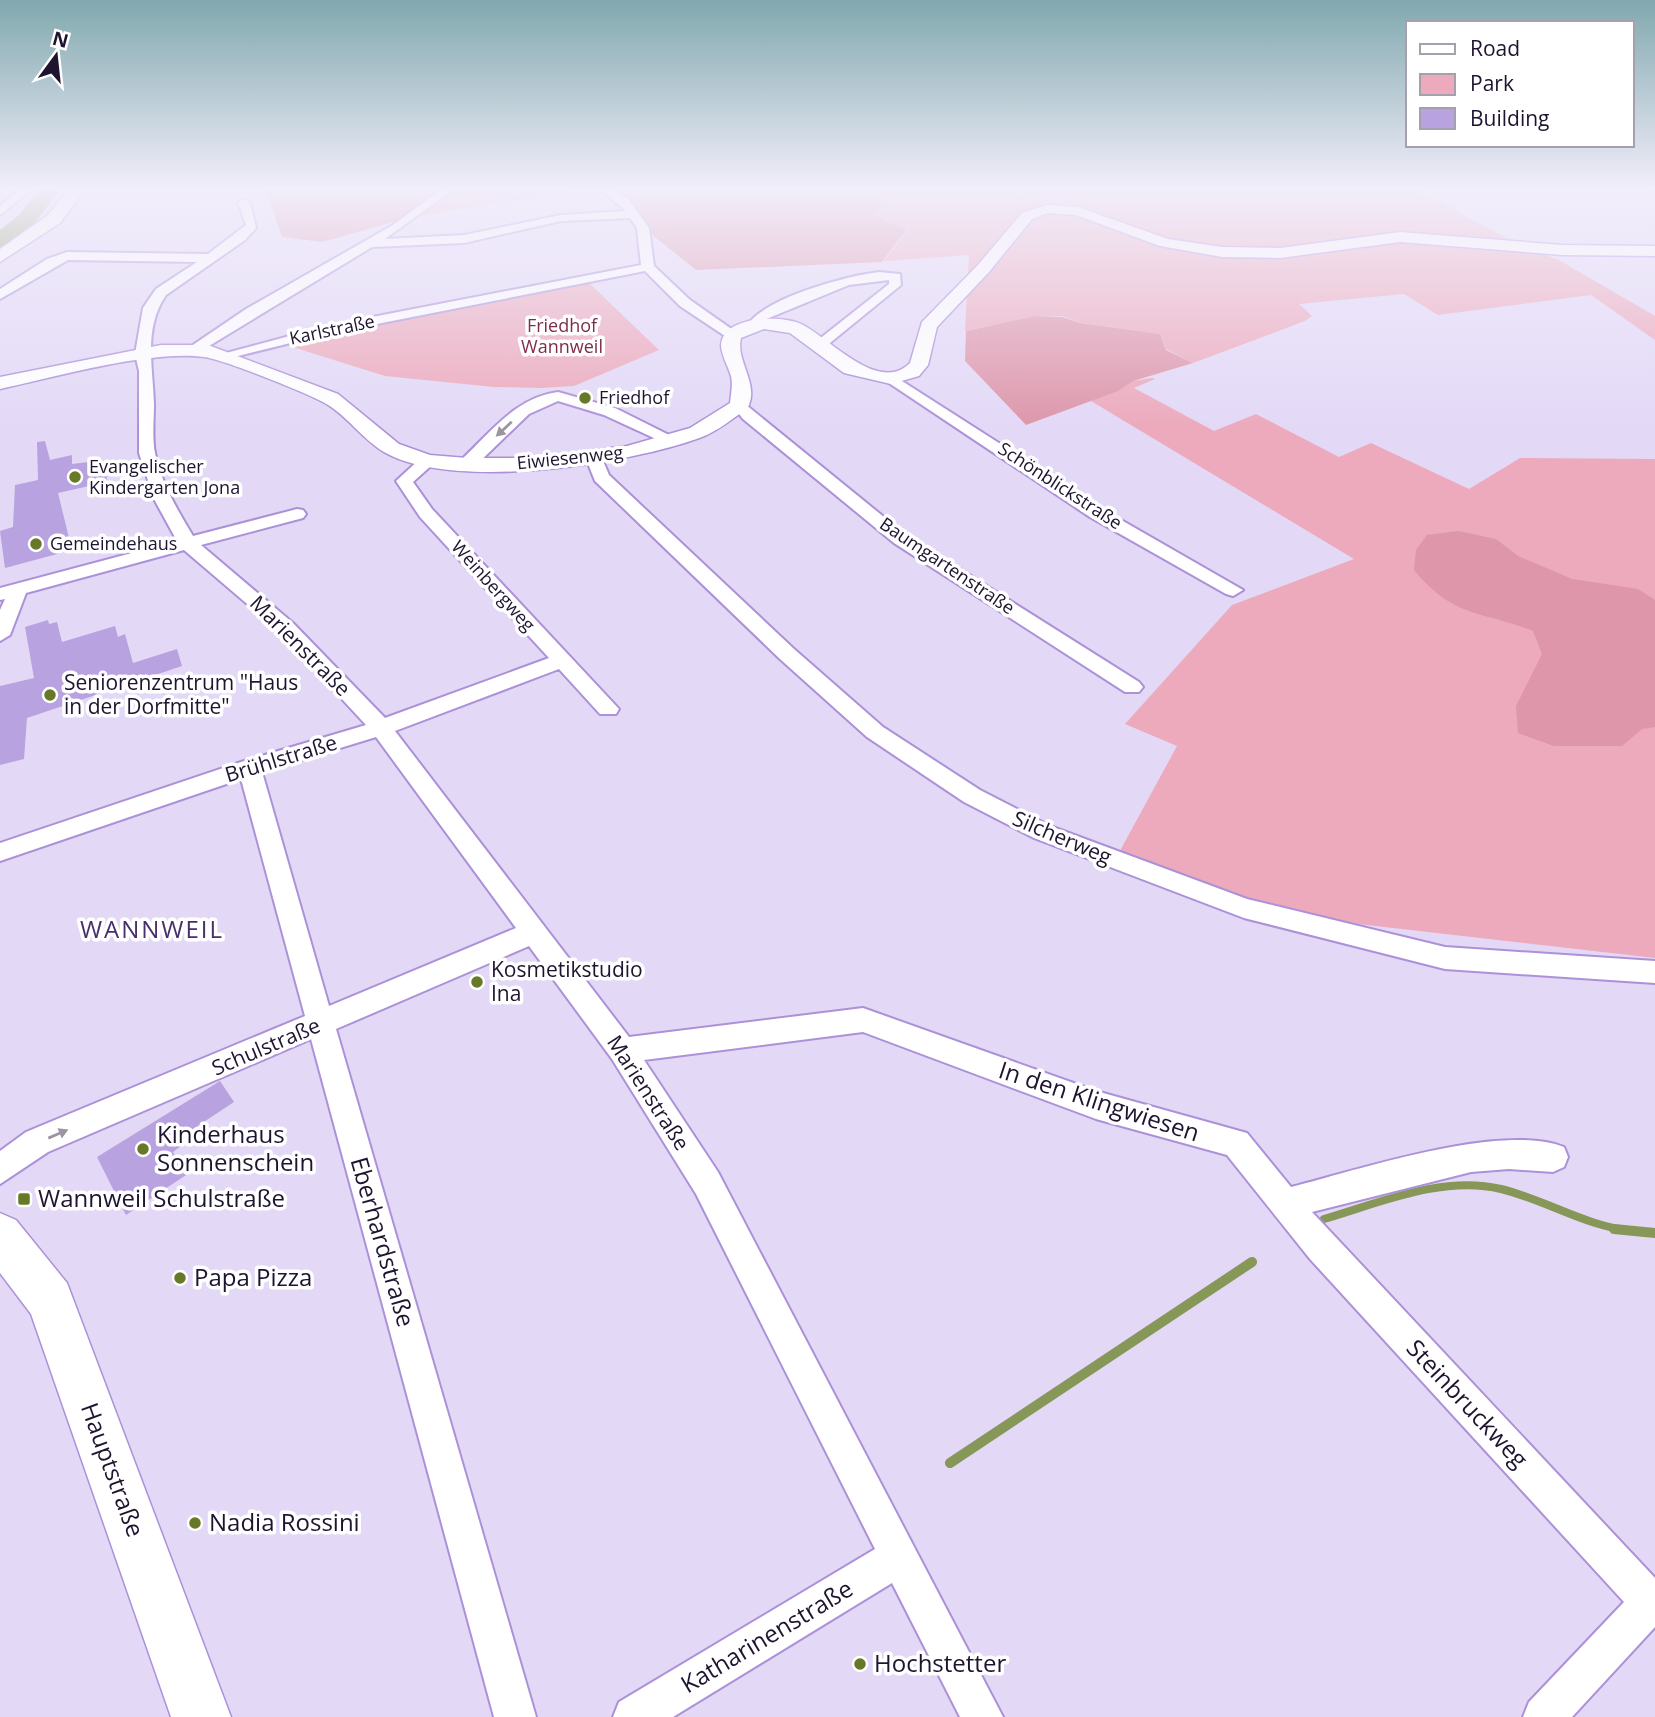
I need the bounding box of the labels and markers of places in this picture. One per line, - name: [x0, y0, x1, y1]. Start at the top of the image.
- place label: Friedhof: [599, 385, 670, 409]
- marker: Friedhof: [577, 390, 593, 406]
- place label: Evangelischer Kindergarten Jona: [89, 454, 240, 499]
- marker: Evangelischer Kindergarten Jona: [67, 469, 83, 485]
- place label: Gemeindehaus: [50, 531, 177, 555]
- marker: Gemeindehaus: [28, 536, 44, 552]
- place label: Seniorenzentrum "Haus in der Dorfmitte": [64, 668, 298, 720]
- marker: Seniorenzentrum "Haus in der Dorfmitte": [42, 687, 58, 703]
- place label: Kosmetikstudio Ina: [491, 955, 643, 1007]
- marker: Kosmetikstudio Ina: [469, 974, 485, 990]
- place label: Kinderhaus Sonnenschein: [157, 1117, 314, 1178]
- marker: Kinderhaus Sonnenschein: [135, 1141, 151, 1157]
- place label: Wannweil Schulstraße: [38, 1181, 285, 1214]
- marker: Wannweil Schulstraße: [16, 1191, 32, 1207]
- place label: Papa Pizza: [194, 1260, 312, 1293]
- marker: Papa Pizza: [172, 1270, 188, 1286]
- place label: Nadia Rossini: [209, 1505, 360, 1538]
- marker: Nadia Rossini: [187, 1515, 203, 1531]
- place label: Hochstetter: [874, 1646, 1006, 1679]
- marker: Hochstetter: [852, 1656, 868, 1672]

